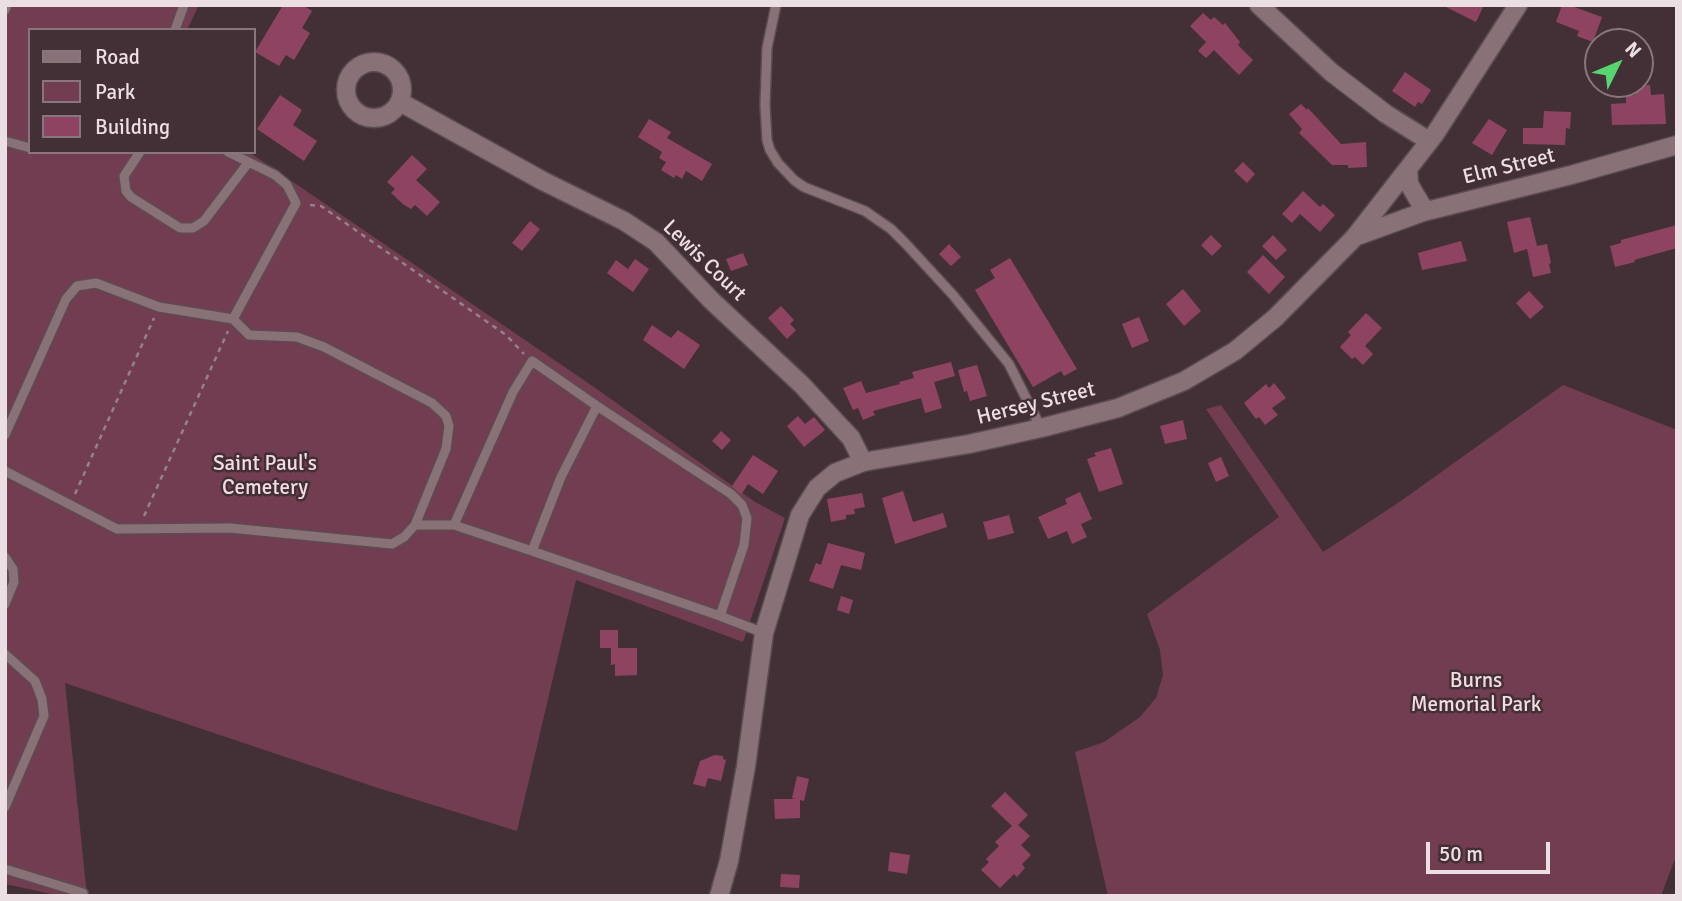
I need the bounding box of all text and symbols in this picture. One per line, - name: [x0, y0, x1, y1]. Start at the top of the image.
- legend: [28, 28, 256, 154]
- north arrow: [1584, 28, 1654, 98]
- text: N: [1620, 37, 1646, 63]
- text: Road: [95, 44, 140, 70]
- text: Park: [95, 79, 135, 105]
- text: Building: [95, 114, 170, 140]
- street label: Elm Street: [1460, 143, 1558, 191]
- street label: Lewis Court: [657, 215, 751, 307]
- street label: Hersey Street: [974, 377, 1098, 431]
- park label: Saint Paul's Cemetery: [213, 451, 317, 501]
- park label: Burns Memorial Park: [1411, 668, 1541, 718]
- scale bar: [1430, 828, 1554, 872]
- text: 50 m: [1439, 841, 1483, 867]

